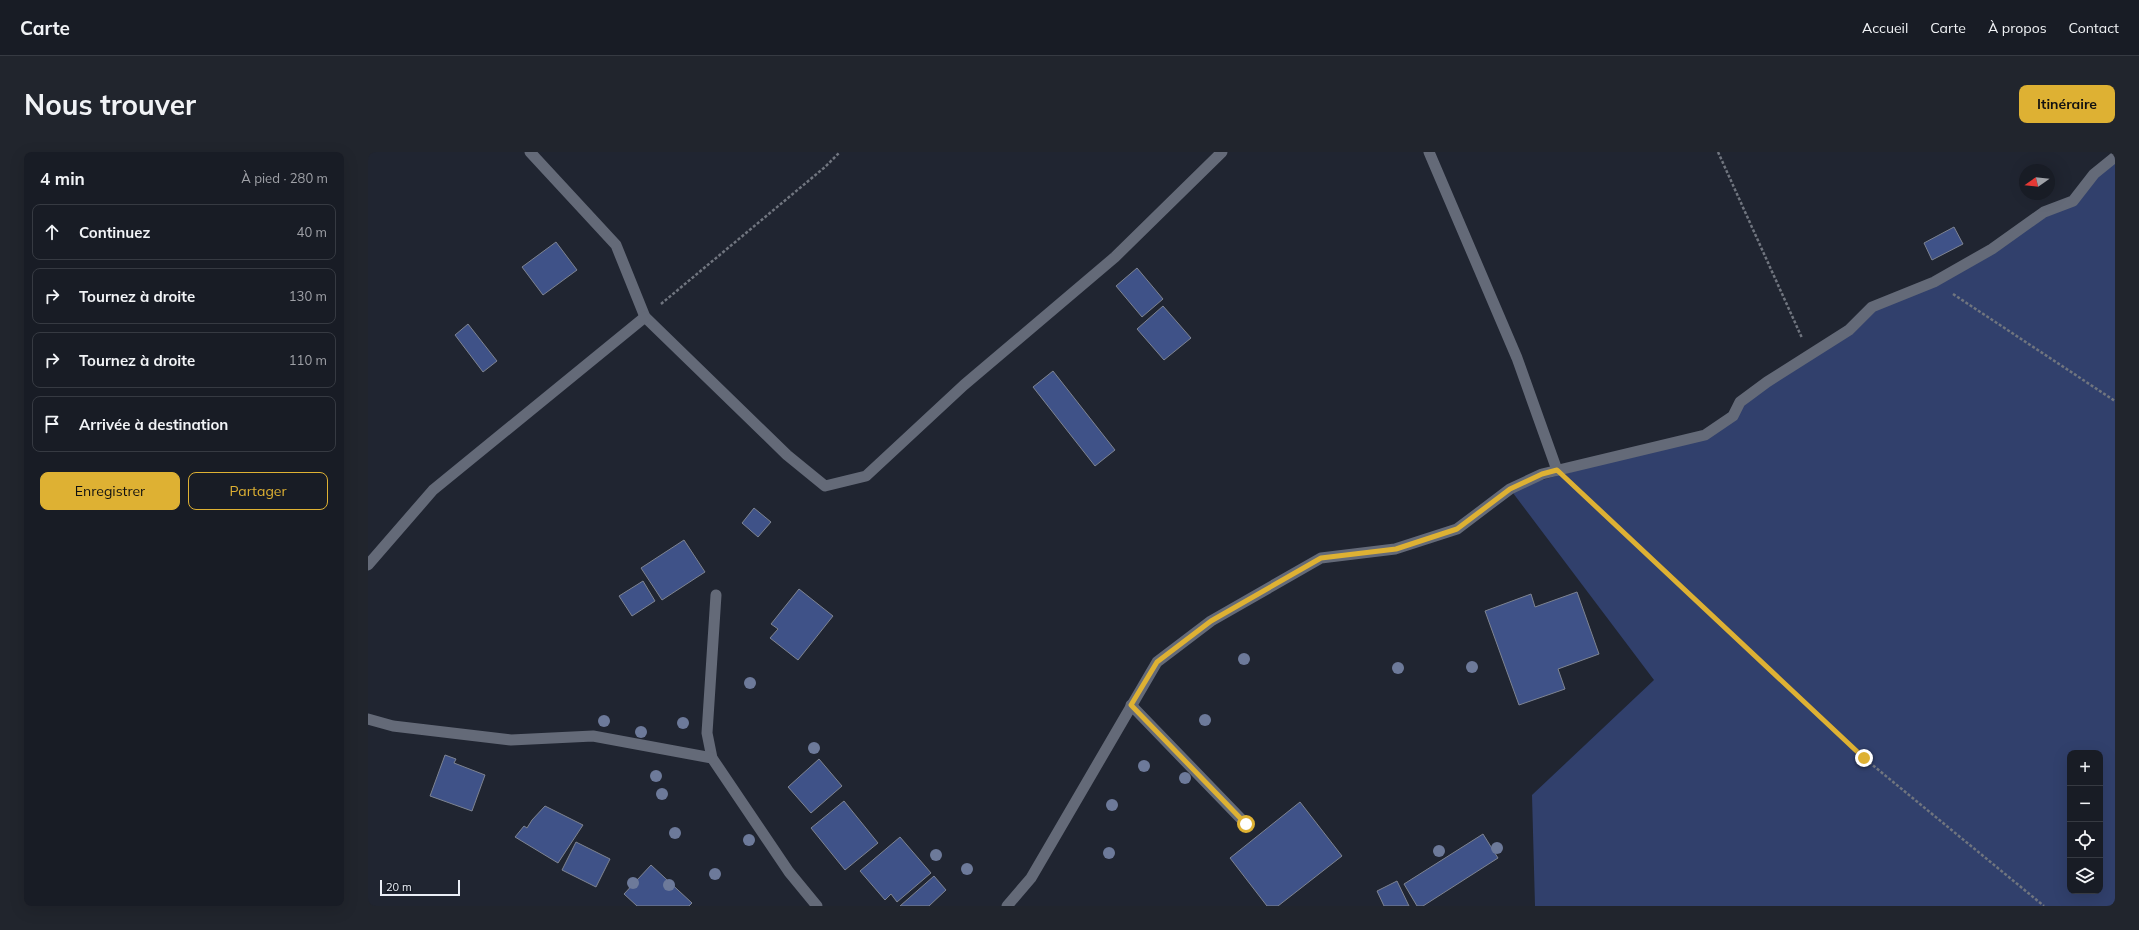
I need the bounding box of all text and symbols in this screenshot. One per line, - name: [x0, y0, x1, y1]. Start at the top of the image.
- text: Carte: [20, 16, 70, 40]
- text: Accueil: [1862, 19, 1908, 37]
- text: Carte: [1930, 19, 1966, 37]
- text: À propos: [1988, 19, 2047, 37]
- text: Contact: [2069, 19, 2119, 37]
- button: Itinéraire: [2019, 85, 2115, 123]
- text: Nous trouver: [24, 87, 196, 122]
- north arrow: [2019, 164, 2055, 200]
- text: 4 min: [40, 168, 85, 189]
- text: À pied · 280 m: [241, 170, 328, 186]
- icon: ahead: [41, 221, 63, 243]
- text: Continuez: [79, 223, 150, 242]
- text: 40 m: [297, 224, 327, 240]
- icon: right: [41, 285, 63, 307]
- text: Tournez à droite: [79, 287, 195, 306]
- text: 130 m: [289, 288, 327, 304]
- icon: right: [41, 349, 63, 371]
- text: Tournez à droite: [79, 351, 195, 370]
- text: 110 m: [289, 352, 327, 368]
- icon: arrive: [41, 413, 63, 435]
- text: Arrivée à destination: [79, 415, 228, 434]
- button: Enregistrer: [40, 472, 180, 510]
- button: Partager: [188, 472, 328, 510]
- route end: [1855, 749, 1873, 767]
- map controls: [2067, 750, 2103, 894]
- button: +: [2067, 750, 2103, 786]
- button: −: [2067, 786, 2103, 822]
- route start: [1237, 815, 1255, 833]
- button: locate: [2067, 822, 2103, 858]
- button: layers: [2067, 858, 2103, 894]
- scale bar: [380, 878, 460, 897]
- text: 20 m: [386, 880, 412, 894]

